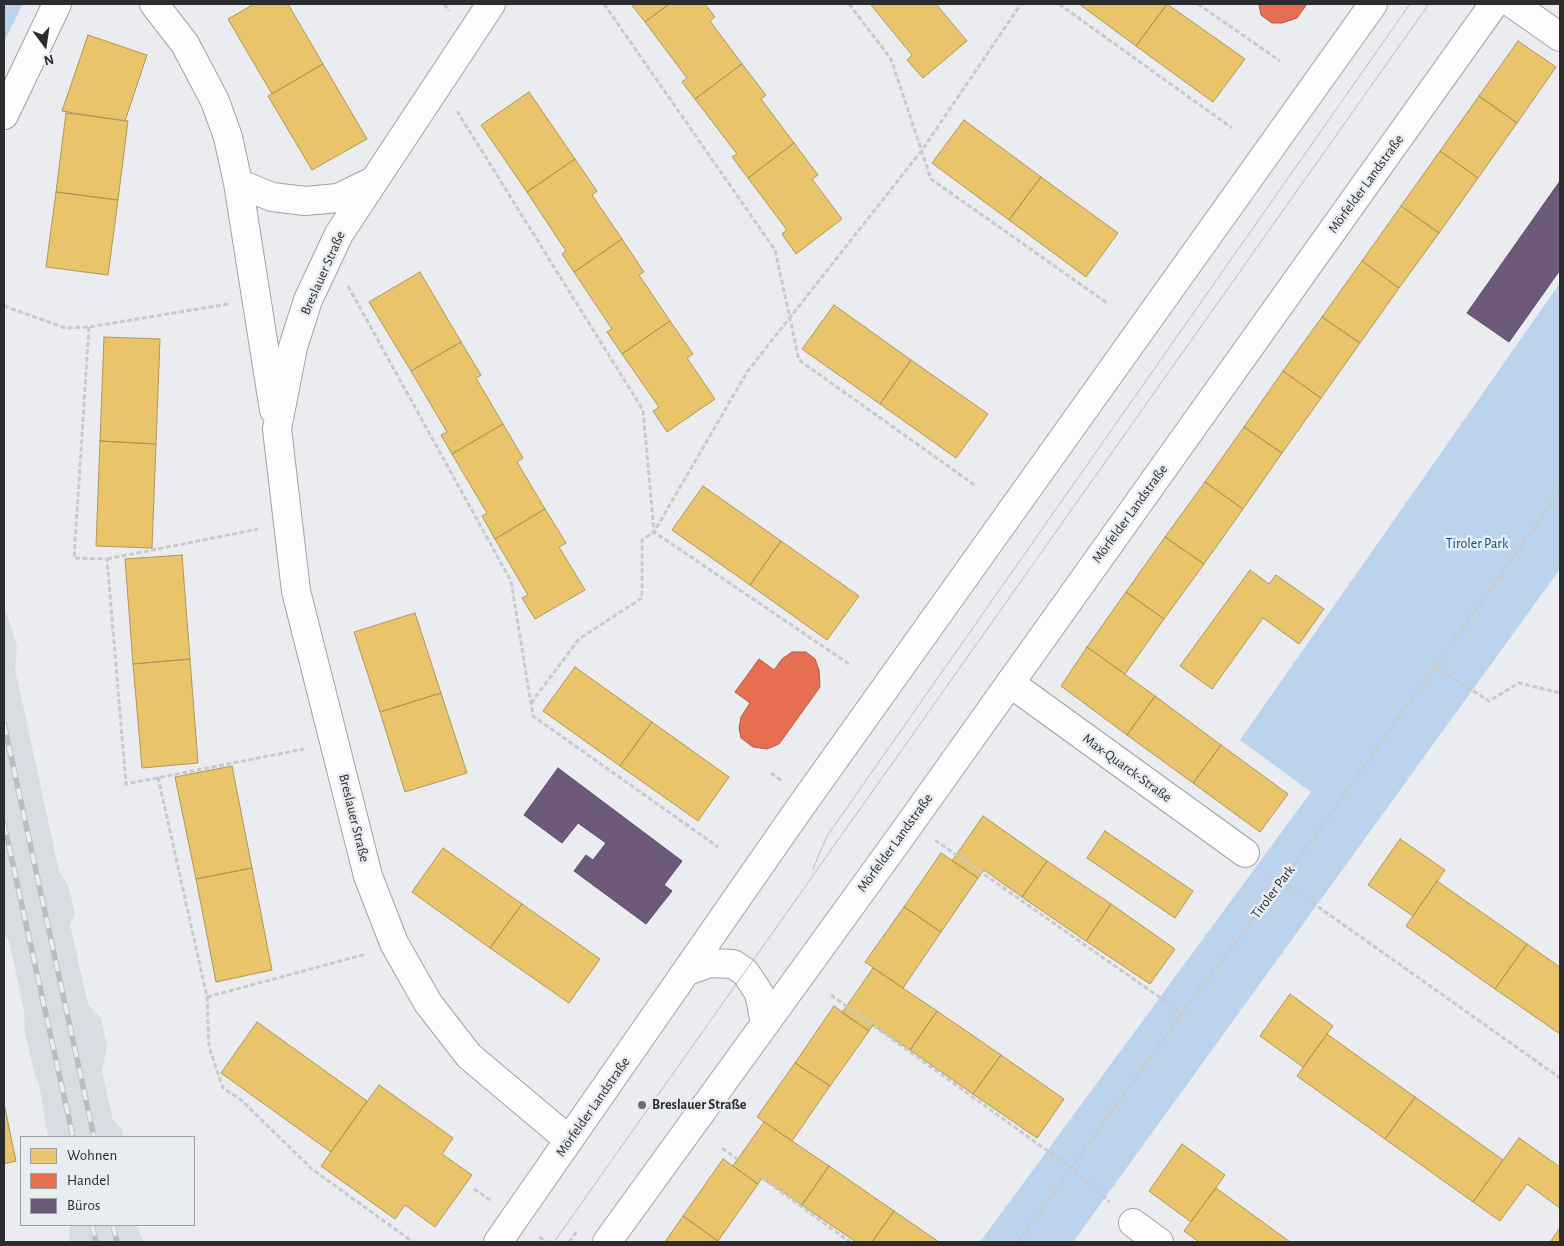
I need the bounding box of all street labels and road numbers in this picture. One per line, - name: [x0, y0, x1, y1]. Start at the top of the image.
- street label: Mörfelder Landstraße: [1325, 131, 1407, 237]
- street label: Breslauer Straße: [297, 228, 349, 318]
- street label: Mörfelder Landstraße: [1089, 461, 1171, 567]
- street label: Max-Quarck-Straße: [1079, 730, 1175, 806]
- street label: Breslauer Straße: [335, 772, 373, 864]
- street label: Mörfelder Landstraße: [854, 790, 936, 896]
- street label: Tiroler Park: [1247, 862, 1299, 922]
- street label: Mörfelder Landstraße: [552, 1054, 634, 1160]

